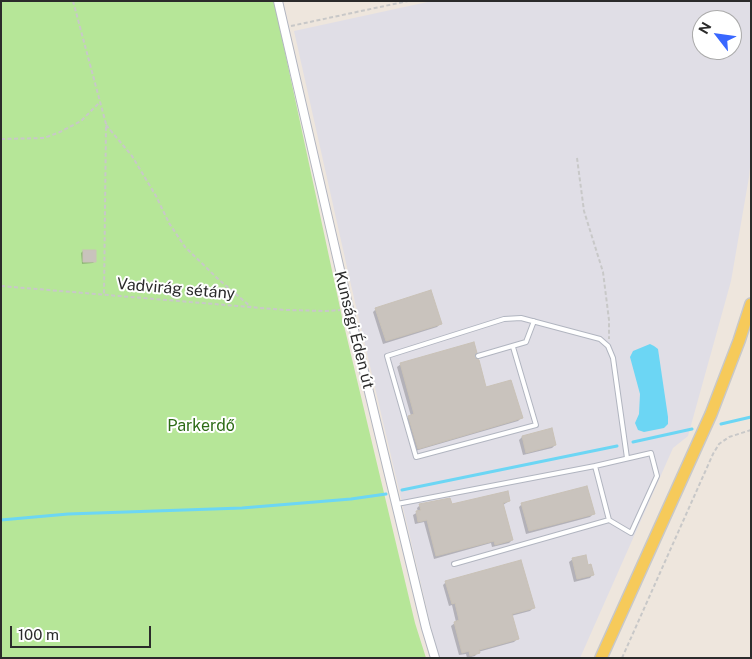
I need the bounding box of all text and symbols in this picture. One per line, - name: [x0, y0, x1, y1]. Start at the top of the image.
- north arrow: [692, 10, 742, 60]
- text: N: [695, 19, 715, 37]
- street label: Kunsági Éden út: [330, 269, 378, 391]
- street label: Vadvirág sétány: [116, 274, 236, 304]
- park label: Parkerdő: [167, 416, 235, 436]
- scale bar: [12, 616, 154, 648]
- text: 100 m: [18, 626, 59, 643]

